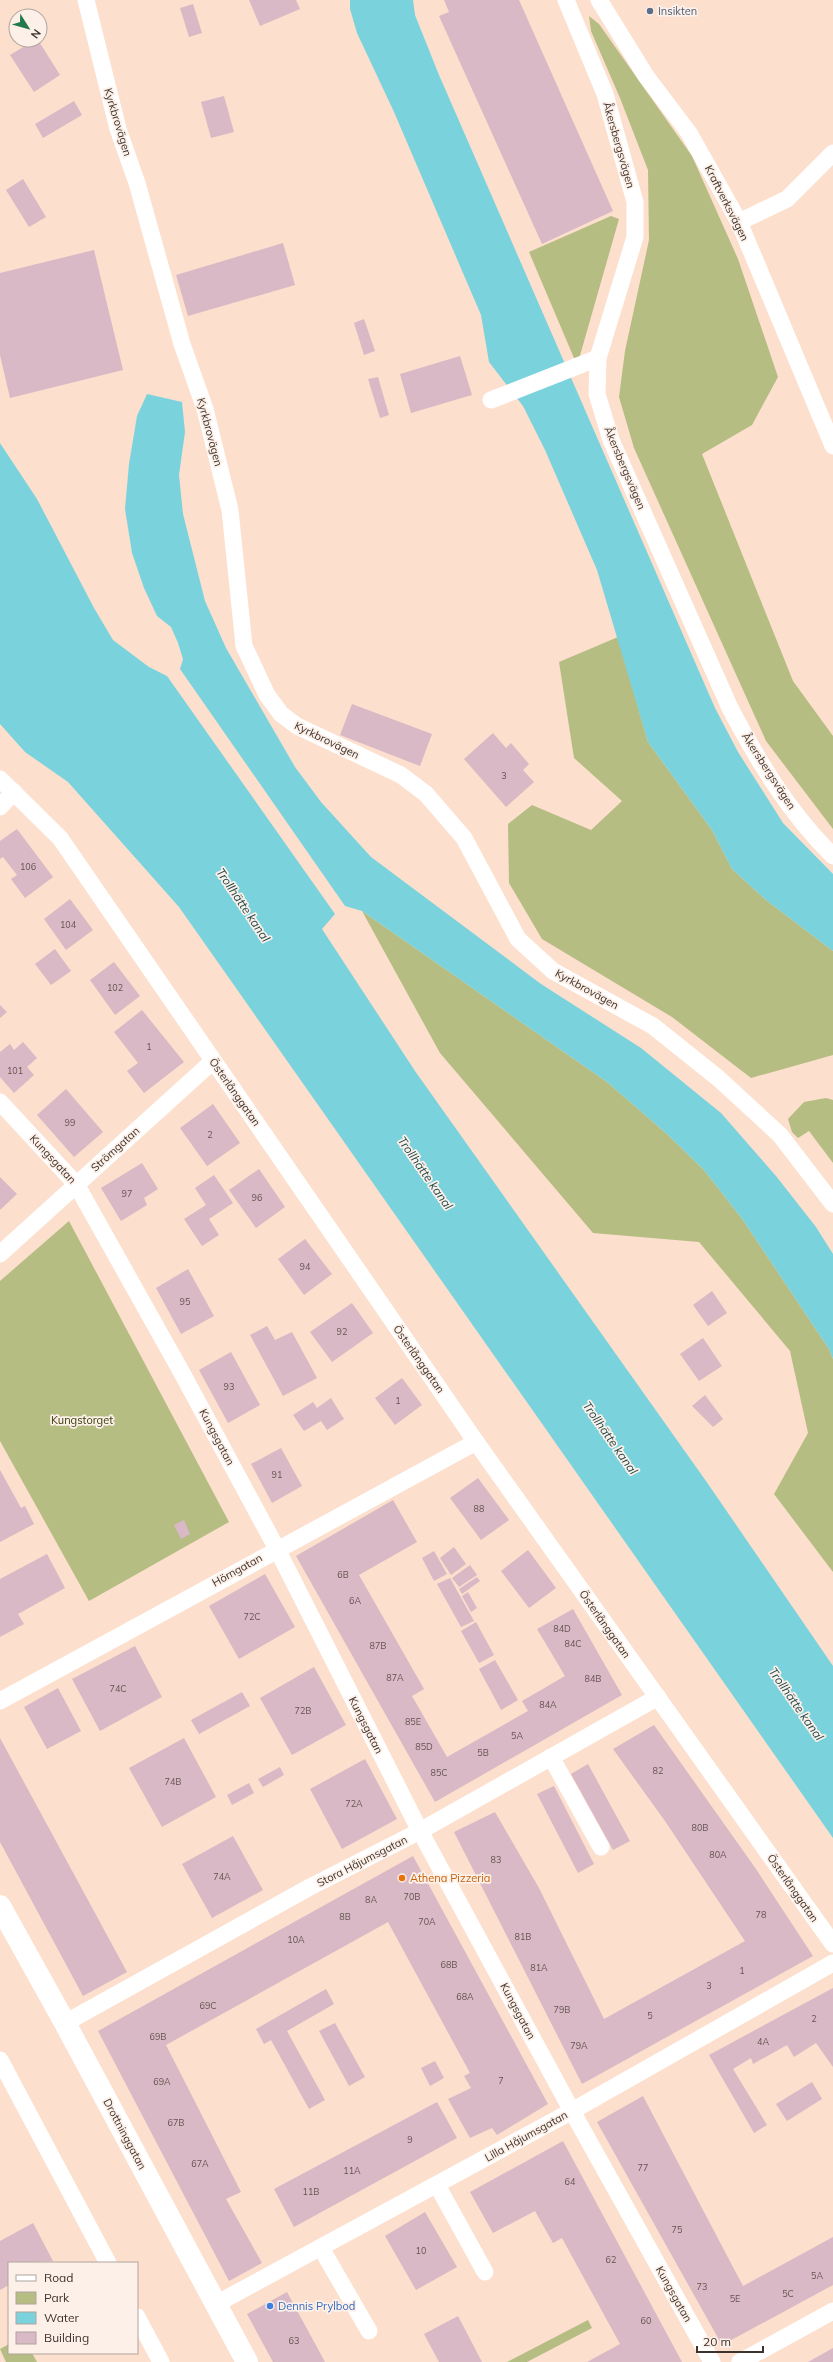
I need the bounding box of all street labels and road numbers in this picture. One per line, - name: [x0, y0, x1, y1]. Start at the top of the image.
- street label: Kyrkbrovägen: [101, 86, 135, 158]
- street label: Åkersbergsvägen: [600, 100, 639, 190]
- street label: Kraftverksvägen: [702, 163, 752, 243]
- street label: Kyrkbrovägen: [194, 396, 226, 468]
- street label: Åkersbergsvägen: [601, 424, 650, 512]
- street label: Kyrkbrovägen: [292, 718, 362, 762]
- street label: Åkersbergsvägen: [739, 729, 800, 812]
- street label: Kyrkbrovägen: [553, 966, 621, 1012]
- street label: Österlånggatan: [206, 1055, 264, 1129]
- street label: Strömgatan: [88, 1123, 142, 1175]
- street label: Kungsgatan: [27, 1132, 79, 1186]
- street label: Österlånggatan: [390, 1322, 448, 1396]
- street label: Kungsgatan: [196, 1406, 238, 1468]
- street label: Hörngatan: [209, 1550, 265, 1590]
- street label: Österlånggatan: [576, 1587, 634, 1661]
- street label: Kungsgatan: [346, 1694, 386, 1756]
- street label: Stora Håjumsgatan: [314, 1832, 410, 1890]
- street label: Österlånggatan: [764, 1851, 822, 1925]
- street label: Kungsgatan: [497, 1980, 539, 2042]
- street label: Drottninggatan: [100, 2096, 150, 2172]
- street label: Lilla Håjumsgatan: [482, 2107, 570, 2165]
- street label: Kungsgatan: [653, 2264, 695, 2324]

